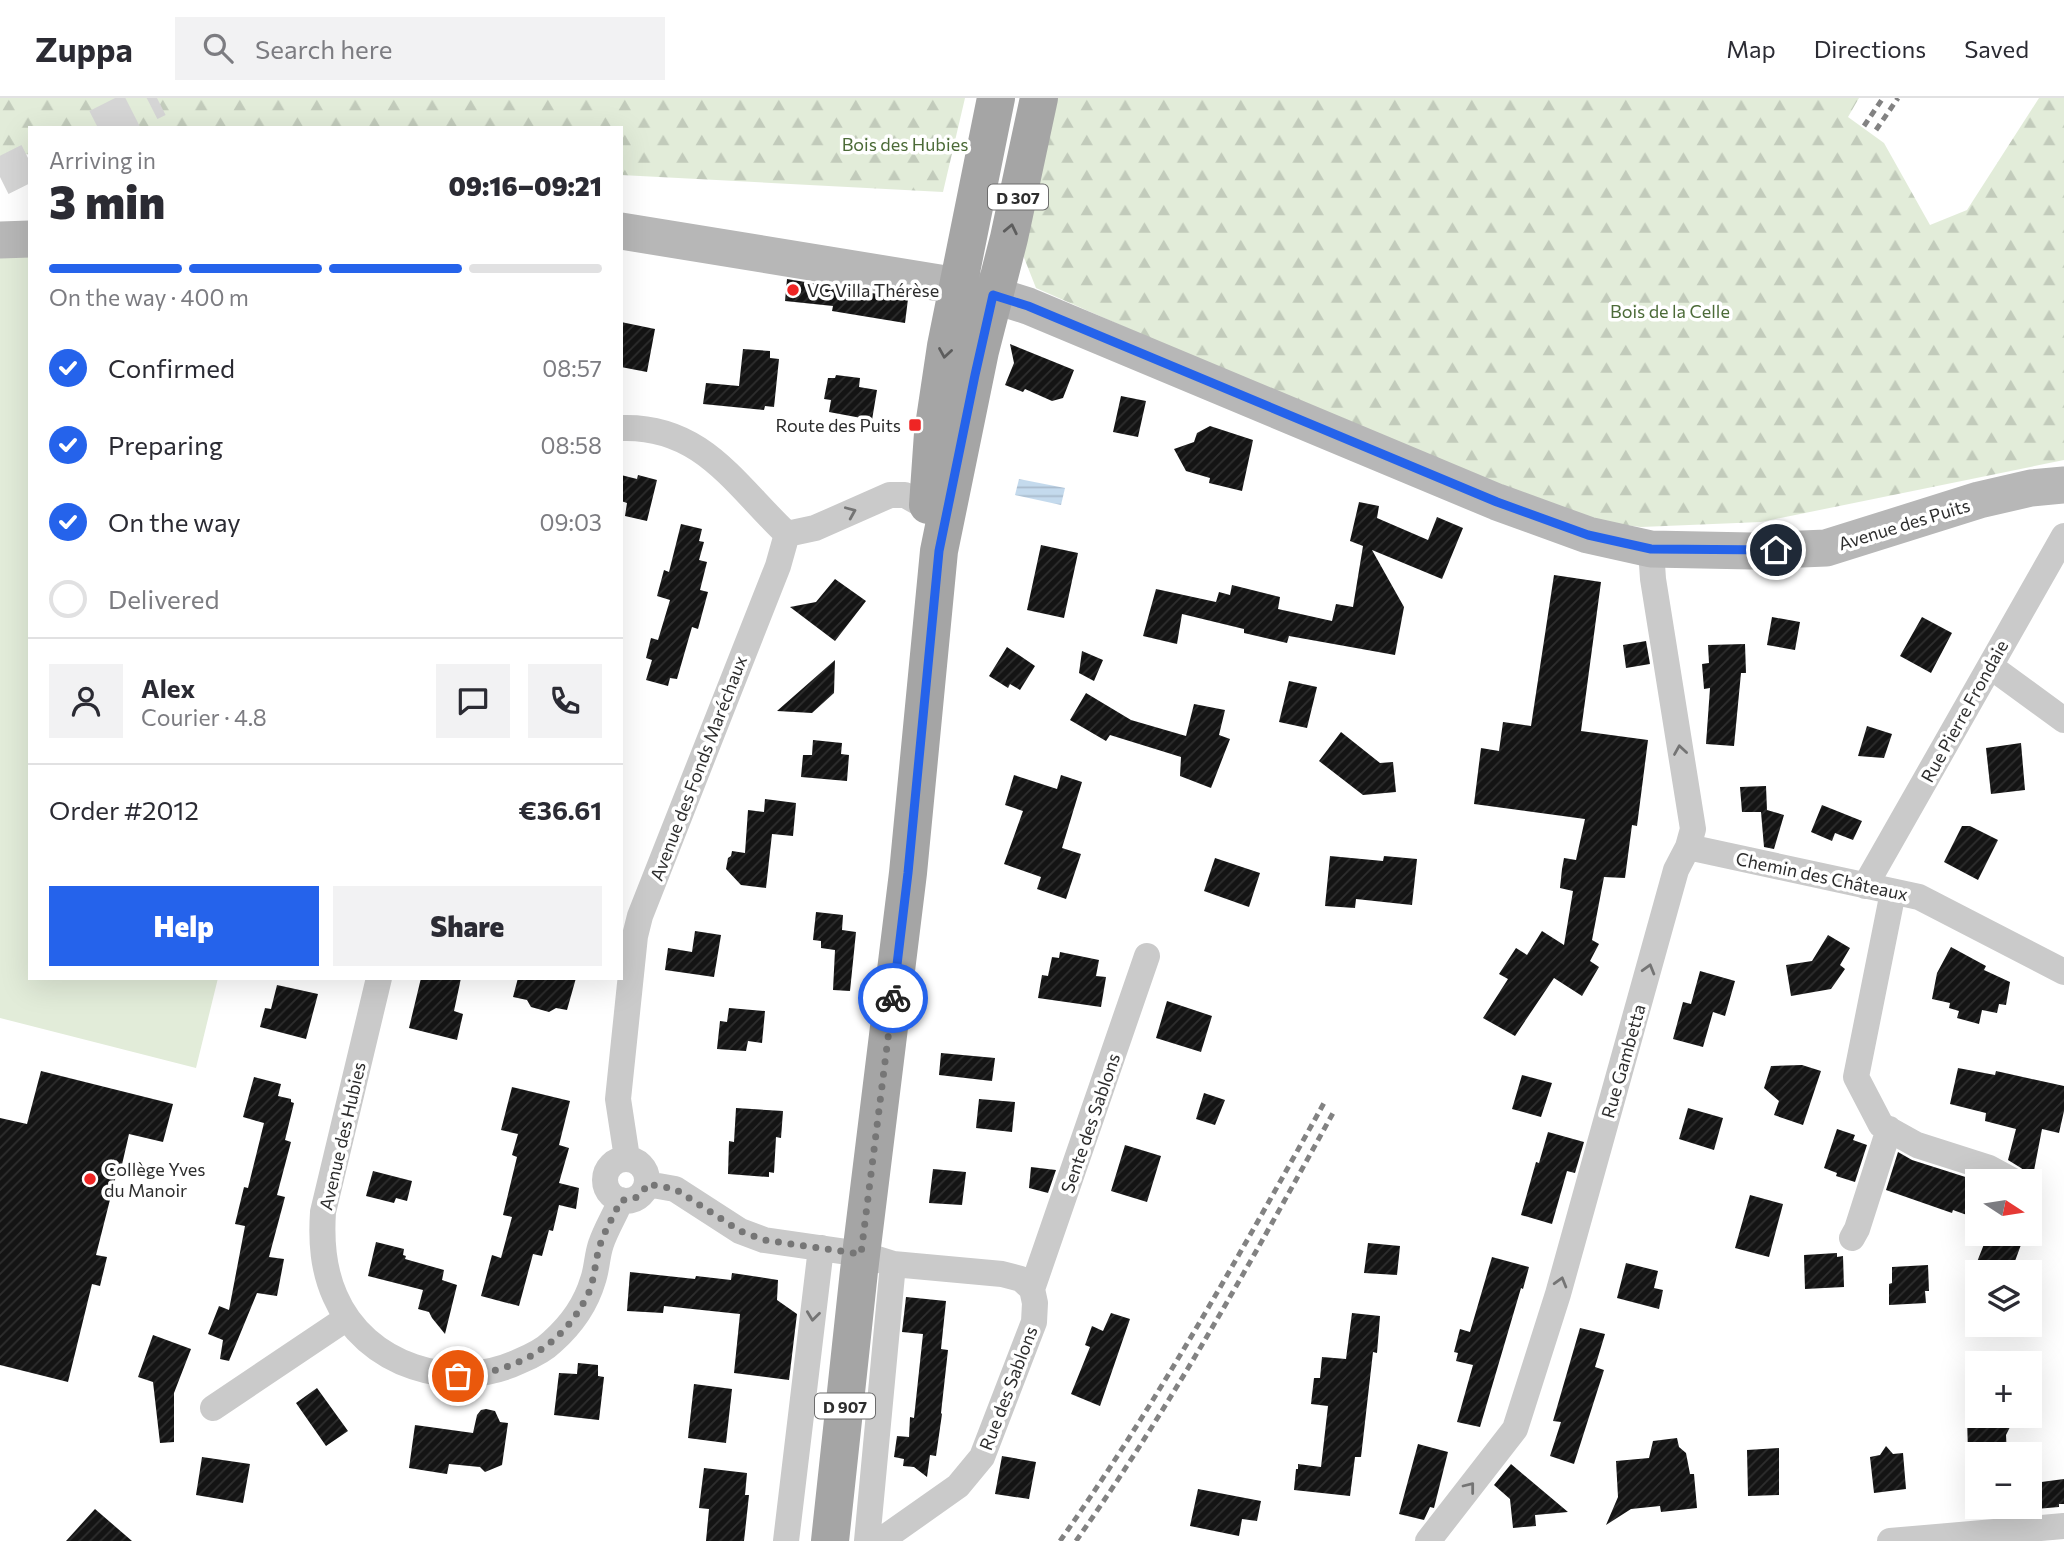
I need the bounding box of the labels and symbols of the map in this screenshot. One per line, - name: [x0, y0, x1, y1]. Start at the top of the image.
- park label: Bois des Hubies: [842, 133, 968, 155]
- road number: D 307: [988, 184, 1048, 209]
- one-way arrow: [1003, 223, 1017, 235]
- place label: VC Villa Thérèse: [807, 279, 939, 301]
- marker: VC Villa Thérèse: [785, 282, 801, 298]
- park label: Bois de la Celle: [1610, 300, 1730, 322]
- one-way arrow: [938, 347, 953, 359]
- place label: Route des Puits: [775, 414, 901, 436]
- marker: Route des Puits: [907, 417, 923, 433]
- street label: Avenue des Puits: [1836, 494, 1972, 554]
- one-way arrow: [844, 506, 856, 520]
- pin: [1746, 520, 1806, 580]
- street label: Rue Pierre Frondaie: [1916, 636, 2012, 786]
- street label: Avenue des Fonds Maréchaux: [645, 652, 751, 884]
- one-way arrow: [1673, 744, 1688, 756]
- street label: Chemin des Châteaux: [1734, 847, 1911, 905]
- courier: [858, 963, 928, 1033]
- one-way arrow: [1640, 963, 1655, 975]
- street label: Rue Gambetta: [1596, 1002, 1650, 1120]
- street label: Sente des Sablons: [1056, 1050, 1124, 1196]
- street label: Avenue des Hubies: [314, 1060, 370, 1212]
- place label: Collège Yves du Manoir: [104, 1158, 206, 1201]
- north arrow: [1965, 1169, 2042, 1246]
- marker: Collège Yves du Manoir: [82, 1171, 98, 1187]
- one-way arrow: [1553, 1276, 1567, 1288]
- one-way arrow: [806, 1310, 821, 1322]
- street label: Rue des Sablons: [974, 1323, 1042, 1453]
- pin: [428, 1346, 488, 1406]
- road number: D 907: [815, 1394, 875, 1418]
- one-way arrow: [1462, 1483, 1474, 1496]

